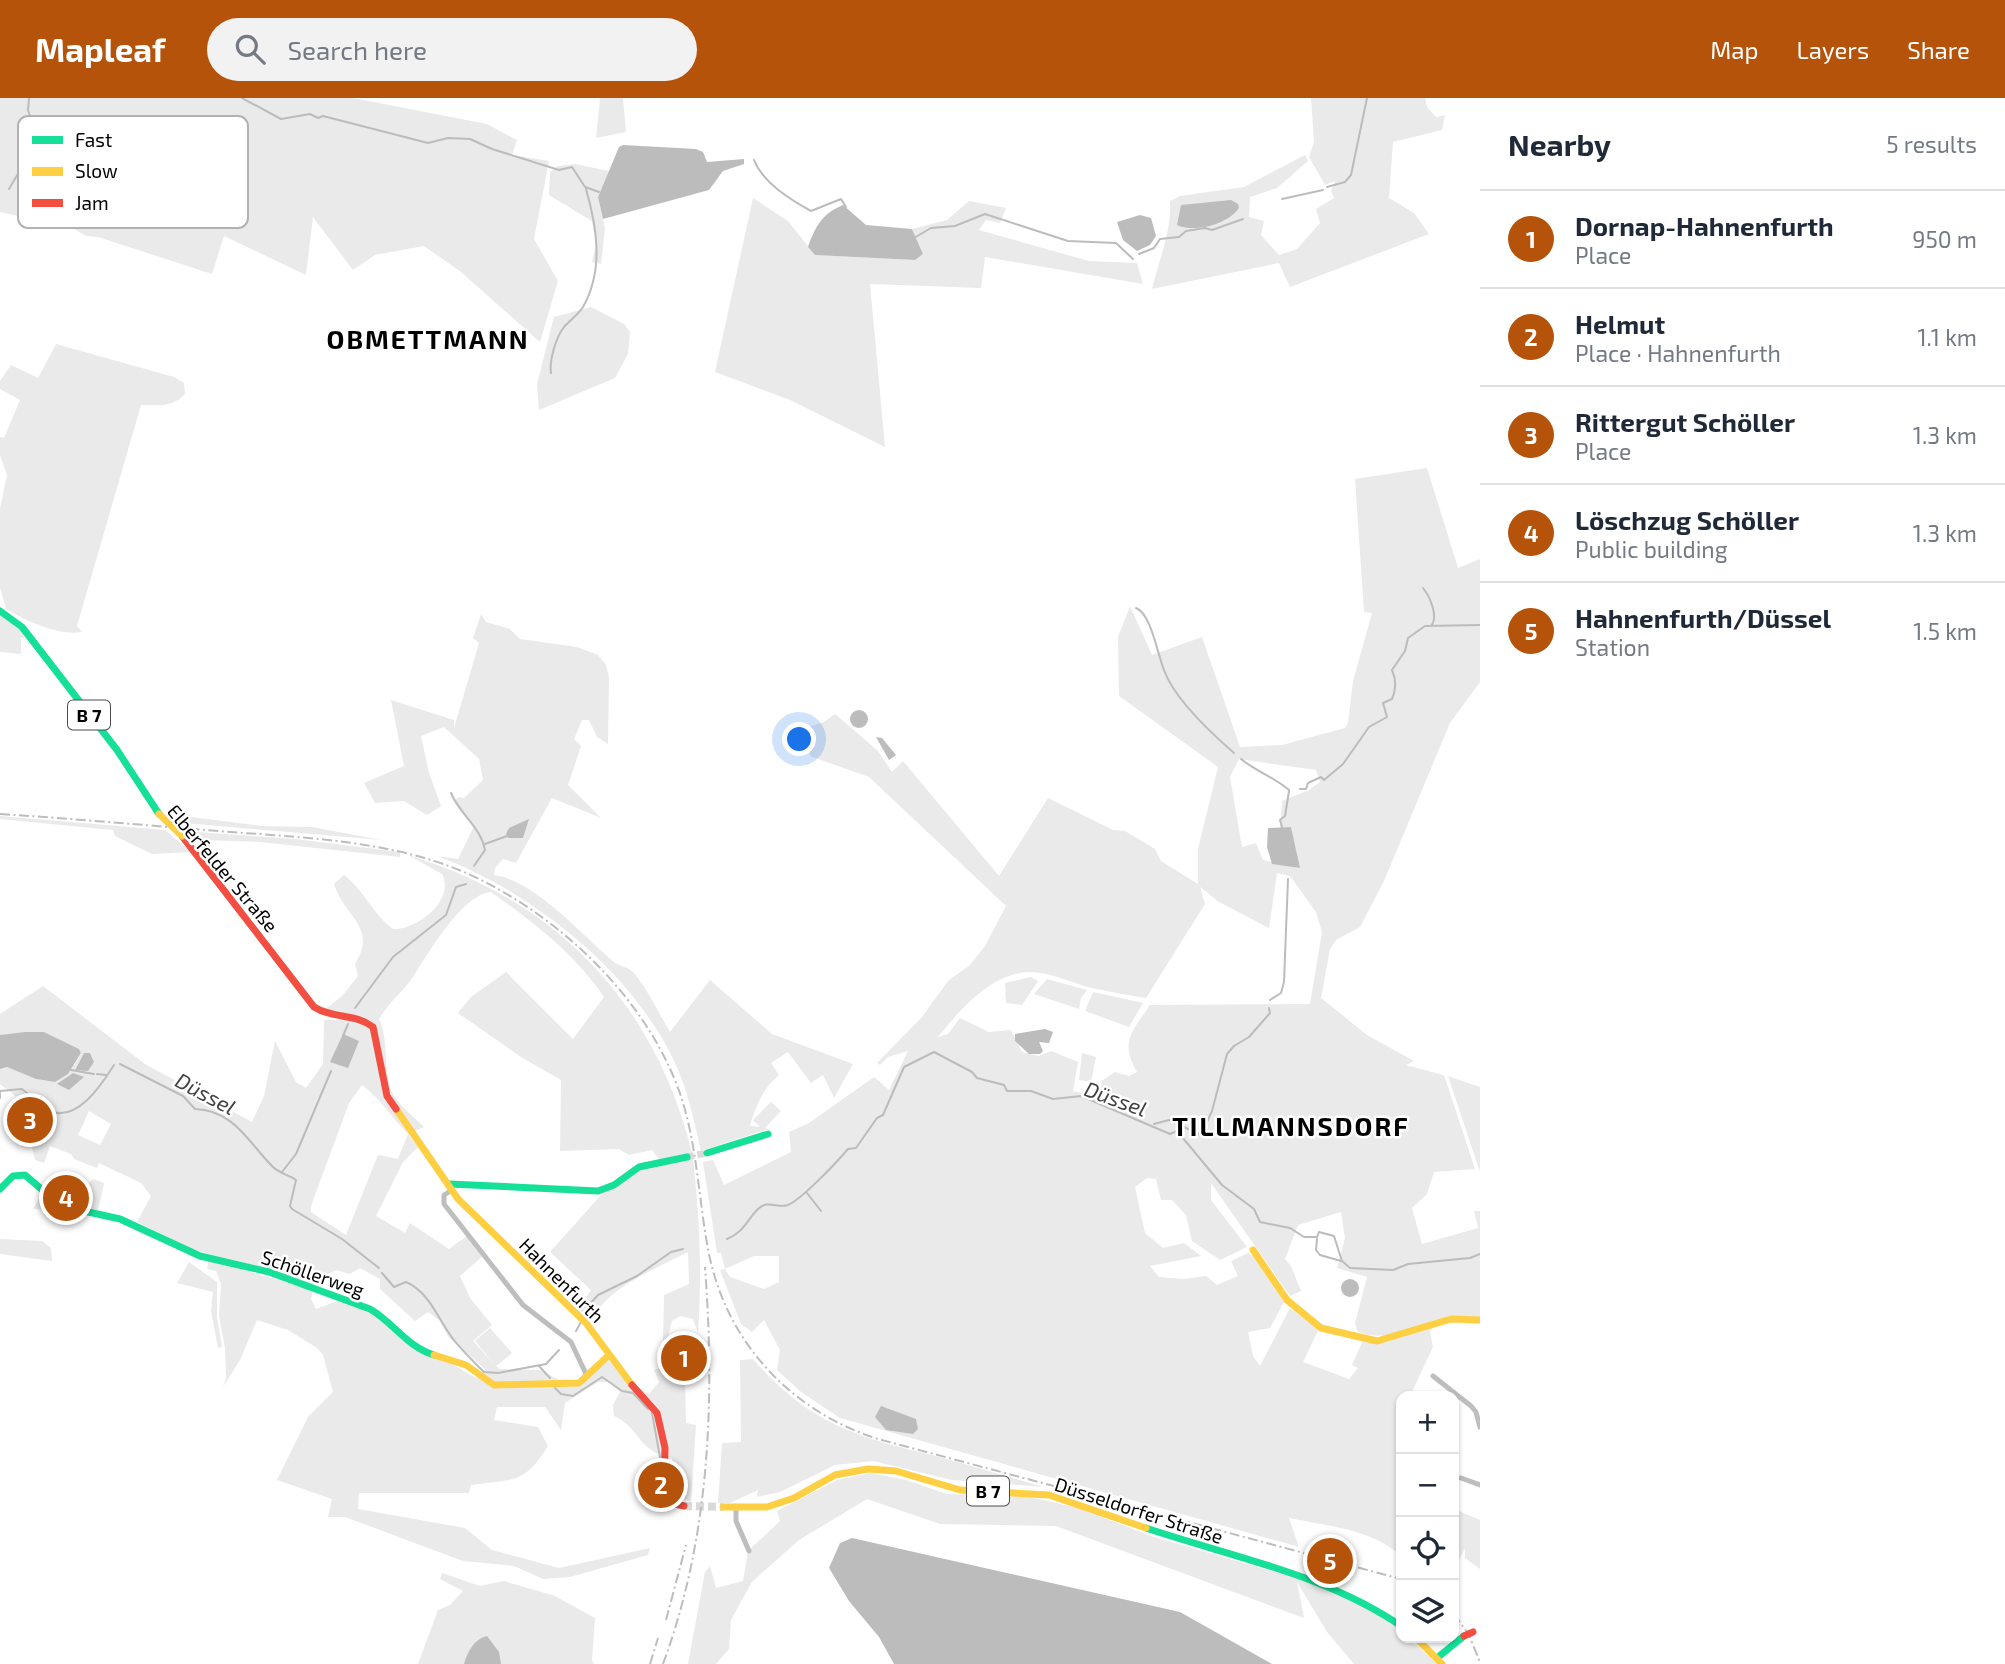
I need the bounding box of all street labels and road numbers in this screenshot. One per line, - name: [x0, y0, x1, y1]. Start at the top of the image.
- road number: B 7: [68, 700, 110, 730]
- street label: Elberfelder Straße: [163, 800, 283, 936]
- street label: Hahnenfurth: [515, 1233, 609, 1327]
- street label: Schöllerweg: [259, 1245, 368, 1301]
- street label: Düsseldorfer Straße: [1052, 1472, 1226, 1548]
- road number: B 7: [967, 1476, 1009, 1506]

